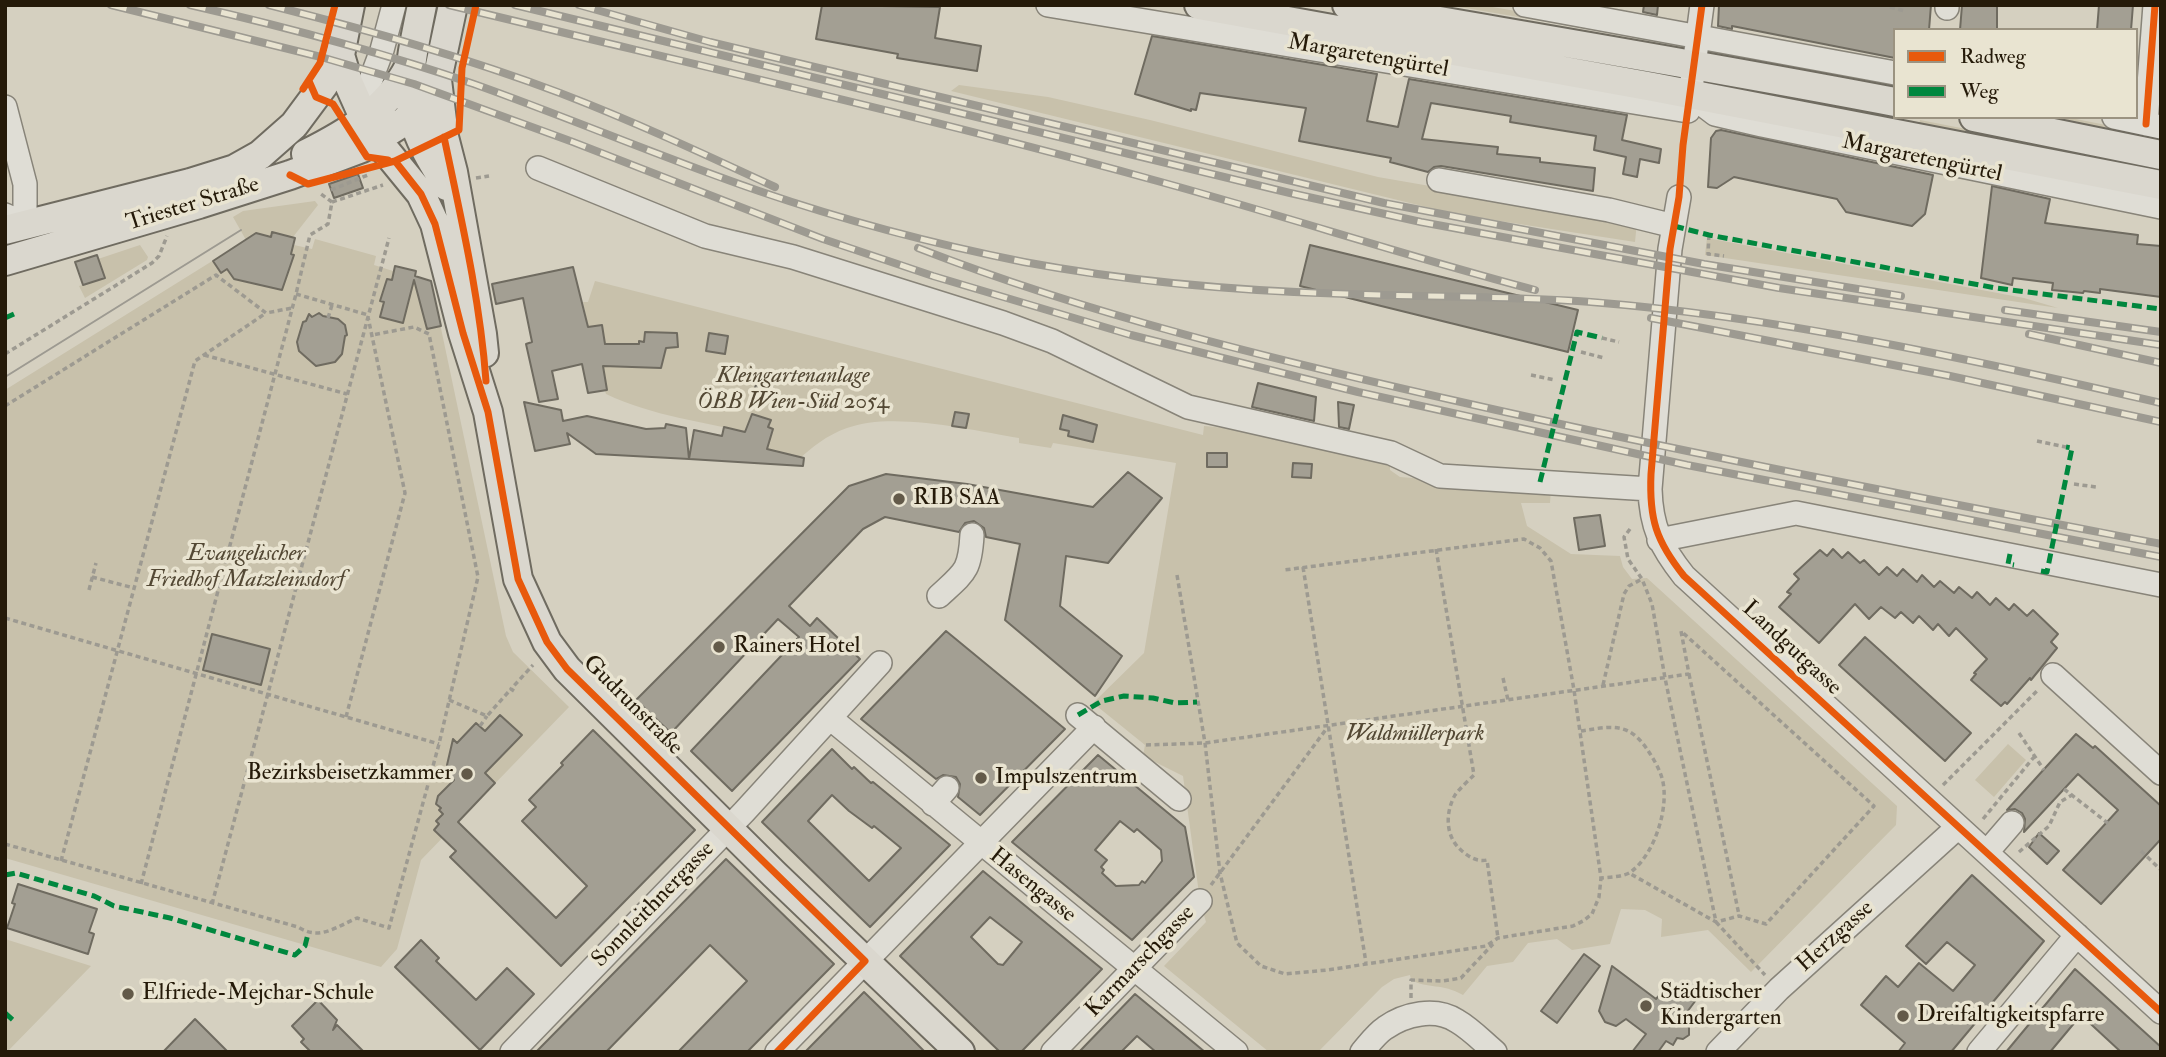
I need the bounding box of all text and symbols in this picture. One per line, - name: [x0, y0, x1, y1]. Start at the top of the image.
- legend: [1893, 28, 2138, 119]
- street label: Margaretengürtel: [1285, 29, 1451, 85]
- text: Radweg: [1960, 43, 2026, 70]
- text: Weg: [1960, 78, 1999, 105]
- street label: Margaretengürtel: [1840, 129, 2004, 189]
- street label: Triester Straße: [123, 172, 263, 238]
- park label: Kleingartenanlage ÖBB Wien-Süd 2054: [697, 363, 889, 417]
- place label: RIB SAA: [913, 485, 1001, 513]
- marker: RIB SAA: [891, 491, 907, 507]
- park label: Evangelischer Friedhof Matzleinsdorf: [147, 541, 345, 595]
- street label: Landgutgasse: [1735, 596, 1847, 702]
- place label: Rainers Hotel: [733, 633, 860, 661]
- marker: Rainers Hotel: [711, 639, 727, 655]
- street label: Gudrunstraße: [576, 650, 688, 762]
- park label: Waldmüllerpark: [1346, 721, 1484, 749]
- place label: Bezirksbeisetzkammer: [247, 760, 453, 788]
- place label: Impulszentrum: [995, 764, 1138, 792]
- marker: Bezirksbeisetzkammer: [459, 766, 475, 782]
- marker: Impulszentrum: [973, 770, 989, 786]
- street label: Sonnleithnergasse: [587, 836, 721, 974]
- street label: Hasengasse: [983, 843, 1081, 929]
- street label: Herzgasse: [1792, 895, 1880, 979]
- street label: Karmarschgasse: [1081, 900, 1201, 1024]
- place label: Städtischer Kindergarten: [1660, 979, 1782, 1033]
- place label: Elfriede-Mejchar-Schule: [142, 980, 374, 1008]
- marker: Elfriede-Mejchar-Schule: [120, 986, 136, 1002]
- marker: Städtischer Kindergarten: [1638, 998, 1654, 1014]
- place label: Dreifaltigkeitspfarre: [1917, 1002, 2104, 1030]
- marker: Dreifaltigkeitspfarre: [1895, 1008, 1911, 1024]

